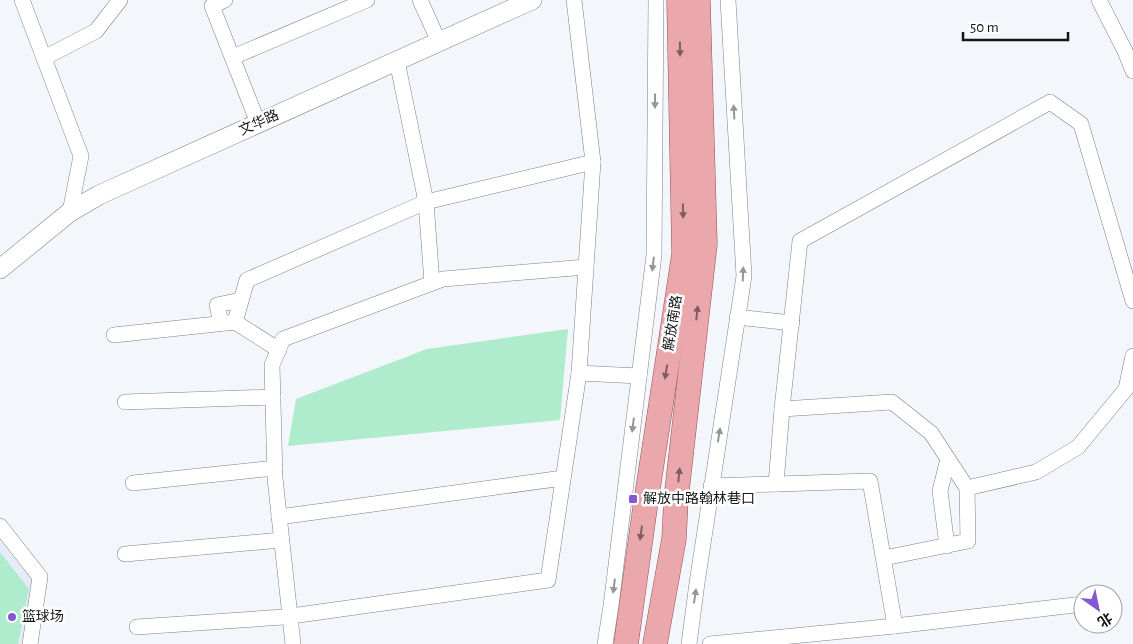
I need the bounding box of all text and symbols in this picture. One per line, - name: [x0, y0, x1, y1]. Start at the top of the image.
- scale bar: [963, 10, 1068, 42]
- text: 50 m: [970, 20, 999, 35]
- one-way arrow: [676, 41, 684, 57]
- one-way arrow: [651, 93, 659, 109]
- one-way arrow: [730, 104, 738, 120]
- street label: 文华路: [236, 106, 281, 138]
- one-way arrow: [679, 203, 687, 219]
- one-way arrow: [649, 256, 657, 272]
- one-way arrow: [739, 266, 747, 282]
- street label: 解放南路: [661, 294, 684, 352]
- one-way arrow: [693, 305, 701, 321]
- one-way arrow: [662, 365, 670, 381]
- one-way arrow: [629, 417, 637, 433]
- one-way arrow: [716, 427, 724, 443]
- one-way arrow: [675, 466, 683, 482]
- place label: 解放中路翰林巷口: [643, 491, 755, 506]
- marker: 解放中路翰林巷口: [627, 493, 639, 505]
- one-way arrow: [637, 525, 645, 541]
- one-way arrow: [610, 579, 618, 595]
- north arrow: [1073, 584, 1123, 634]
- one-way arrow: [691, 587, 699, 603]
- place label: 篮球场: [22, 609, 64, 624]
- text: 北: [1095, 609, 1115, 630]
- marker: 篮球场: [6, 611, 18, 623]

